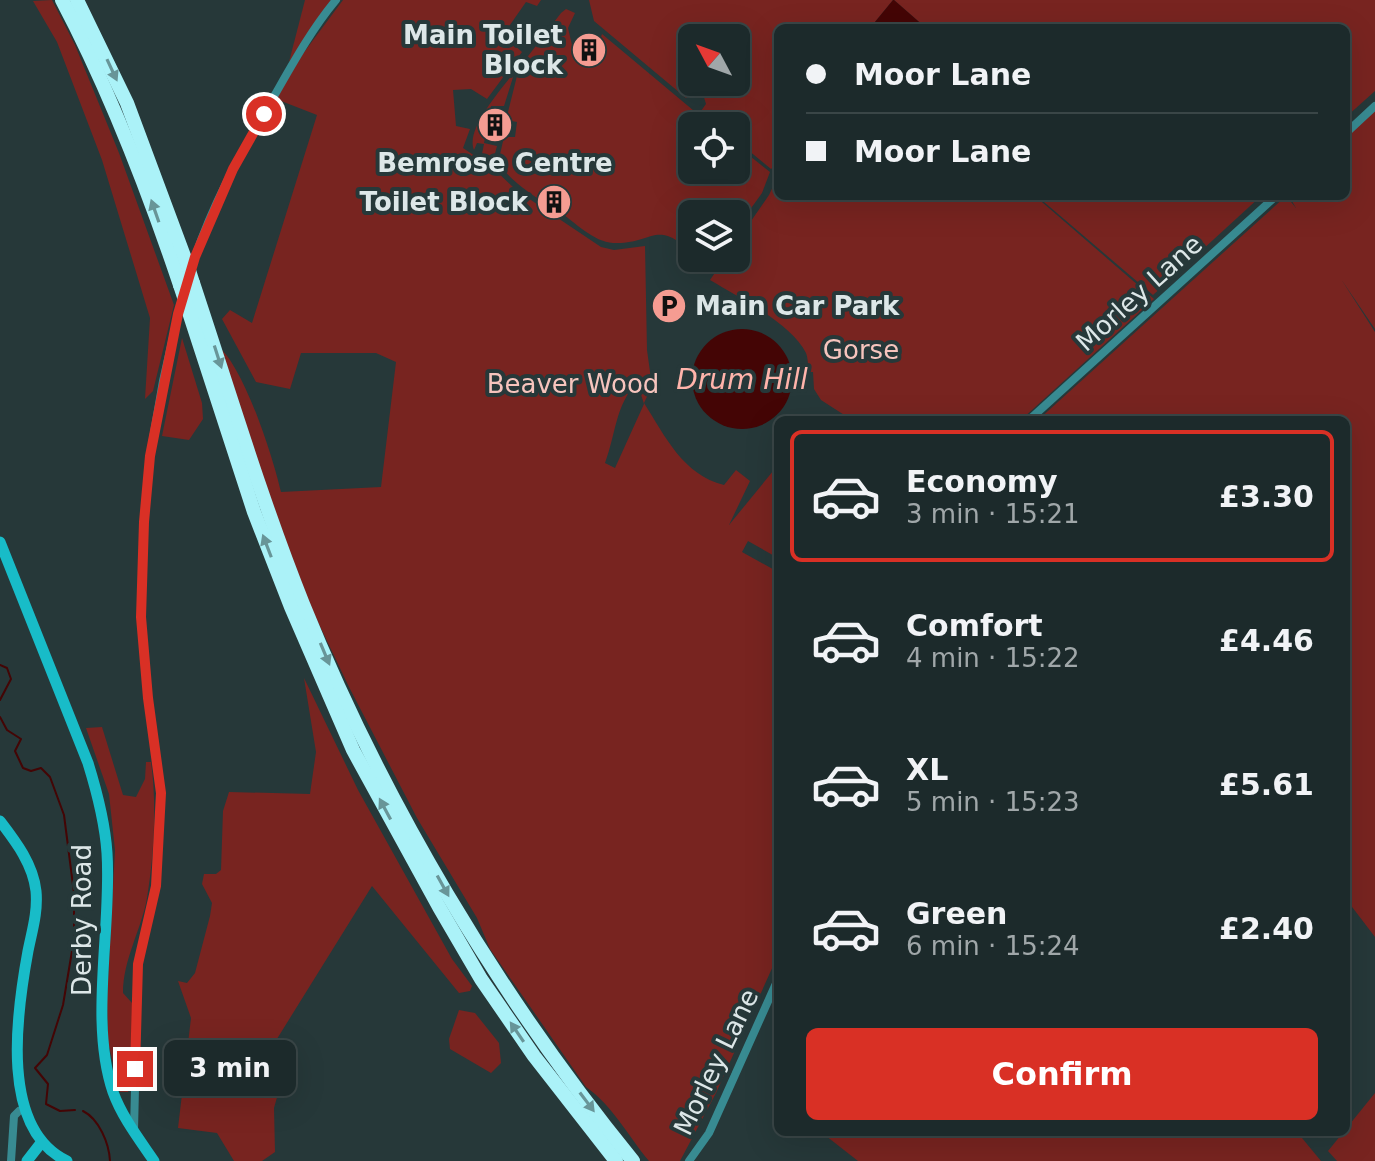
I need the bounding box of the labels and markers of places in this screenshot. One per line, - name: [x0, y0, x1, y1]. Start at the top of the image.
- place label: Main Toilet Block: [403, 20, 564, 80]
- building icon: Main Toilet Block: [570, 31, 608, 69]
- building icon: Bemrose Centre: [476, 106, 514, 144]
- place label: Bemrose Centre: [377, 148, 613, 178]
- building icon: Toilet Block: [535, 183, 573, 221]
- place label: Toilet Block: [360, 187, 529, 217]
- parking icon: Main Car Park: [650, 287, 688, 325]
- place label: Main Car Park: [695, 291, 900, 321]

